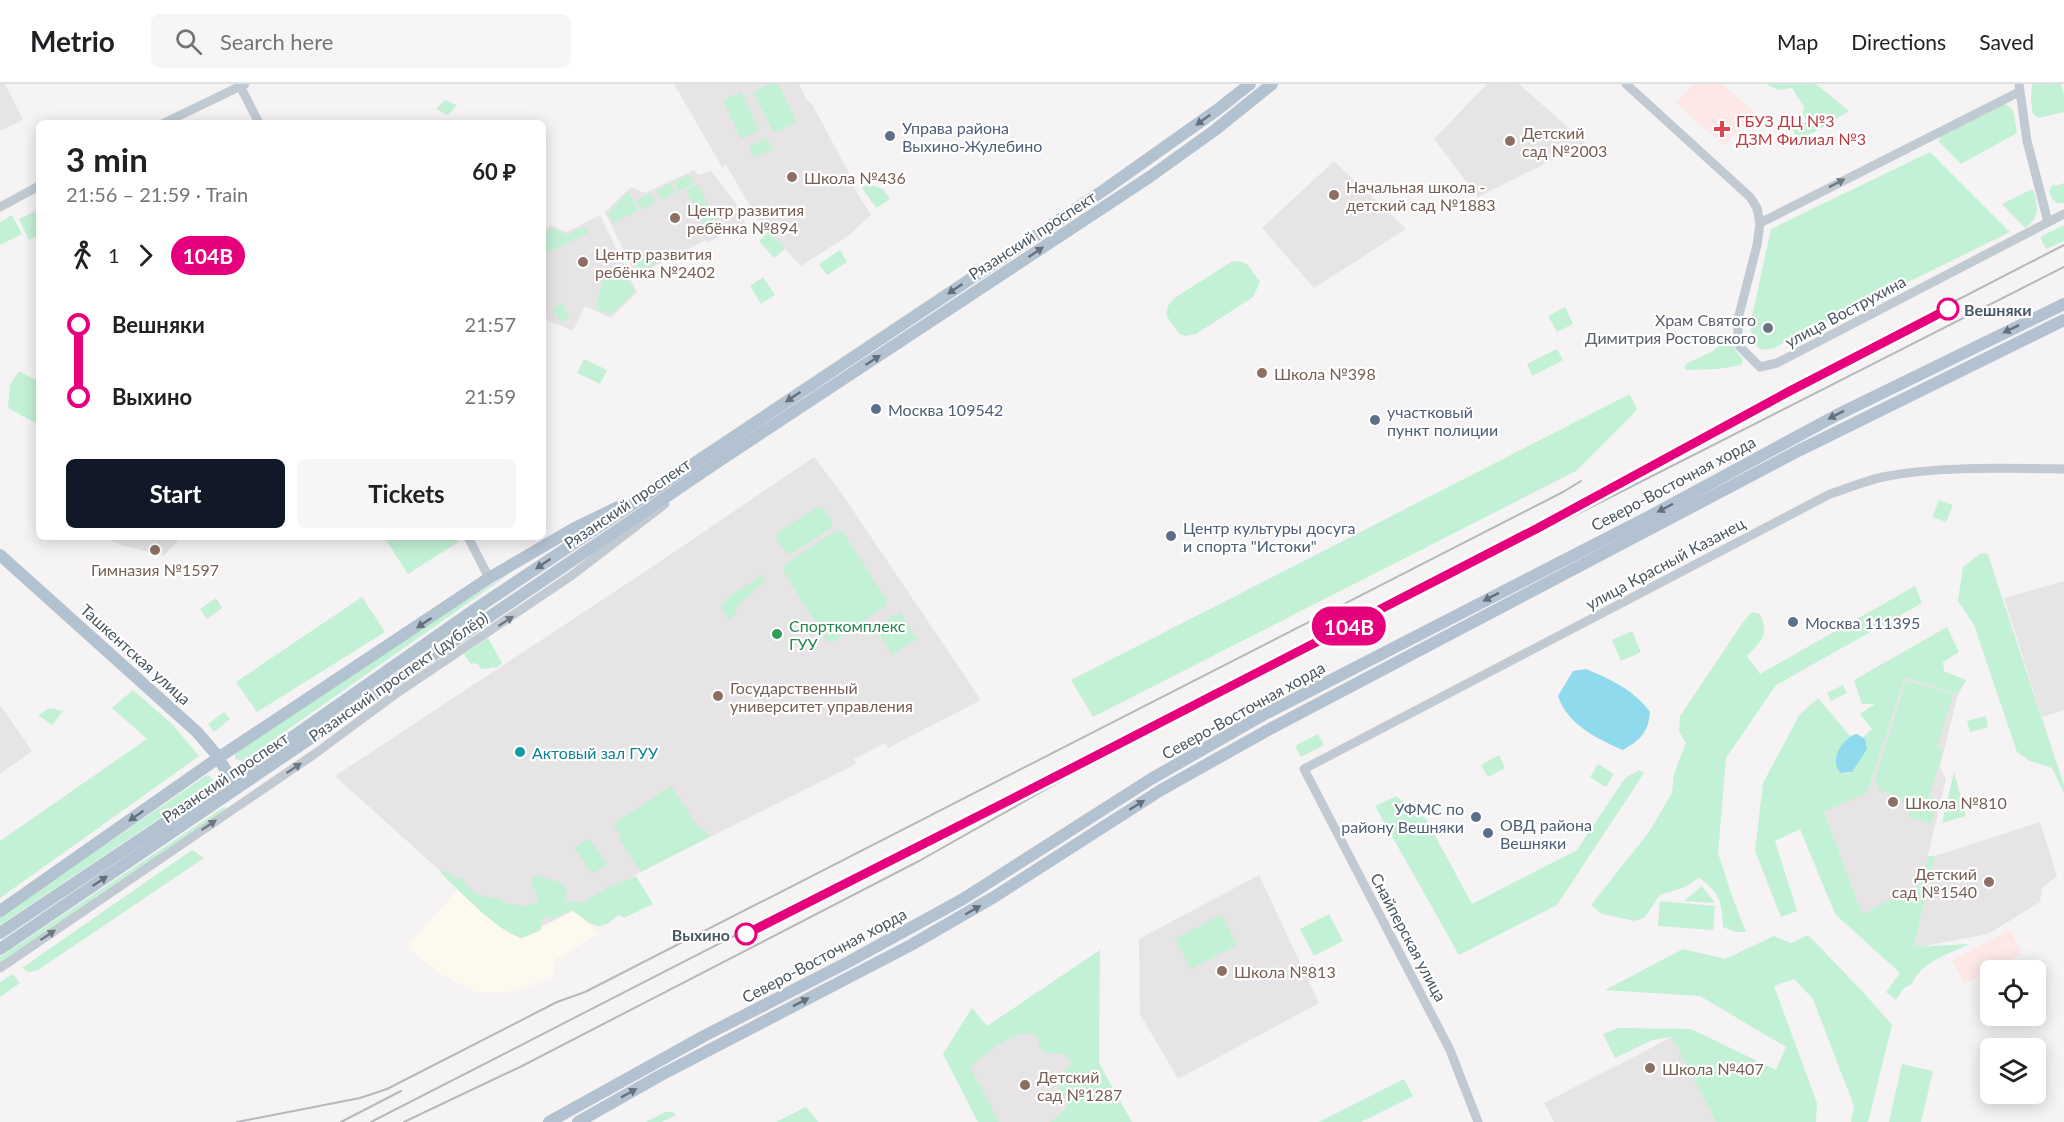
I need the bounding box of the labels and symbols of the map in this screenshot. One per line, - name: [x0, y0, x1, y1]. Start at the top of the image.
- place label: ГБУЗ ДЦ №3 ДЗМ Филиал №3: [1736, 111, 1866, 148]
- one-way arrow: [1196, 114, 1212, 126]
- place label: Управа района Выхино-Жулебино: [902, 118, 1042, 155]
- marker: ГБУЗ ДЦ №3 ДЗМ Филиал №3: [1713, 120, 1731, 138]
- place label: Детский сад №2003: [1522, 123, 1607, 160]
- marker: Управа района Выхино-Жулебино: [883, 129, 897, 143]
- marker: Детский сад №2003: [1503, 134, 1517, 148]
- place label: Школа №436: [804, 168, 906, 187]
- marker: Школа №436: [785, 170, 799, 184]
- place label: Начальная школа - детский сад №1883: [1346, 177, 1496, 214]
- one-way arrow: [1828, 179, 1846, 189]
- street label: Рязанский проспект: [965, 187, 1099, 283]
- marker: Начальная школа - детский сад №1883: [1327, 188, 1341, 202]
- place label: Центр развития ребёнка №894: [687, 200, 804, 237]
- marker: Центр развития ребёнка №894: [668, 211, 682, 225]
- place label: Центр развития ребёнка №2402: [595, 244, 715, 281]
- one-way arrow: [1027, 247, 1044, 258]
- marker: Центр развития ребёнка №2402: [576, 255, 590, 269]
- street label: улица Вострухина: [1781, 271, 1909, 351]
- one-way arrow: [948, 283, 964, 295]
- marker: Вешняки: [1937, 298, 1959, 320]
- place label: Вешняки: [1964, 300, 2032, 319]
- place label: Храм Святого Димитрия Ростовского: [1585, 310, 1756, 347]
- marker: Храм Святого Димитрия Ростовского: [1761, 321, 1775, 335]
- one-way arrow: [2003, 325, 2020, 334]
- one-way arrow: [865, 355, 881, 366]
- place label: Школа №398: [1274, 364, 1376, 383]
- marker: Школа №398: [1255, 366, 1269, 380]
- one-way arrow: [785, 391, 801, 402]
- place label: Москва 109542: [888, 400, 1003, 419]
- marker: Москва 109542: [869, 402, 883, 416]
- place label: участковый пункт полиции: [1387, 402, 1498, 439]
- one-way arrow: [1828, 411, 1845, 420]
- marker: участковый пункт полиции: [1368, 413, 1382, 427]
- street label: Северо-Восточная хорда: [1588, 432, 1758, 534]
- street label: Рязанский проспект: [560, 454, 694, 552]
- one-way arrow: [1656, 503, 1673, 513]
- street label: улица Красный Казанец: [1582, 513, 1748, 613]
- place label: Центр культуры досуга и спорта "Истоки": [1183, 518, 1355, 555]
- marker: Центр культуры досуга и спорта "Истоки": [1164, 529, 1178, 543]
- marker: Гимназия №1597: [148, 543, 162, 557]
- one-way arrow: [535, 558, 551, 569]
- place label: Гимназия №1597: [91, 560, 219, 579]
- one-way arrow: [1483, 593, 1500, 602]
- street label: Ташкентская улица: [77, 600, 195, 708]
- line badge: 104В: [1307, 606, 1391, 646]
- street label: Рязанский проспект (дублёр): [305, 607, 491, 745]
- place label: Москва 111395: [1805, 613, 1920, 632]
- one-way arrow: [497, 615, 514, 626]
- marker: Москва 111395: [1786, 615, 1800, 629]
- place label: Спорткомплекс ГУУ: [789, 616, 906, 653]
- one-way arrow: [416, 617, 432, 629]
- marker: Спорткомплекс ГУУ: [770, 627, 784, 641]
- street label: Северо-Восточная хорда: [1158, 657, 1328, 763]
- place label: Государственный университет управления: [730, 678, 913, 715]
- marker: Государственный университет управления: [711, 689, 725, 703]
- street label: Рязанский проспект: [158, 728, 292, 826]
- place label: Актовый зал ГУУ: [532, 743, 659, 762]
- marker: Актовый зал ГУУ: [513, 745, 527, 759]
- one-way arrow: [286, 763, 302, 774]
- place label: Школа №810: [1905, 793, 2007, 812]
- marker: Школа №810: [1886, 795, 1900, 809]
- one-way arrow: [1129, 799, 1145, 810]
- place label: УФМС по району Вешняки: [1341, 799, 1464, 836]
- one-way arrow: [129, 810, 145, 822]
- marker: УФМС по району Вешняки: [1469, 810, 1483, 824]
- place label: ОВД района Вешняки: [1500, 815, 1592, 852]
- one-way arrow: [201, 819, 217, 831]
- marker: ОВД района Вешняки: [1481, 826, 1495, 840]
- place label: Детский сад №1540: [1892, 864, 1977, 901]
- street label: Снайперская улица: [1367, 869, 1451, 1005]
- one-way arrow: [92, 875, 108, 887]
- marker: Детский сад №1540: [1982, 875, 1996, 889]
- street label: Северо-Восточная хорда: [739, 904, 909, 1006]
- one-way arrow: [964, 905, 981, 915]
- marker: Выхино: [735, 923, 757, 945]
- place label: Выхино: [672, 925, 730, 944]
- one-way arrow: [40, 929, 56, 941]
- place label: Школа №813: [1234, 962, 1336, 981]
- marker: Школа №813: [1215, 964, 1229, 978]
- one-way arrow: [792, 998, 810, 1008]
- place label: Школа №407: [1662, 1059, 1764, 1078]
- marker: Школа №407: [1643, 1061, 1657, 1075]
- place label: Детский сад №1287: [1037, 1067, 1122, 1104]
- marker: Детский сад №1287: [1018, 1078, 1032, 1092]
- one-way arrow: [620, 1088, 637, 1098]

